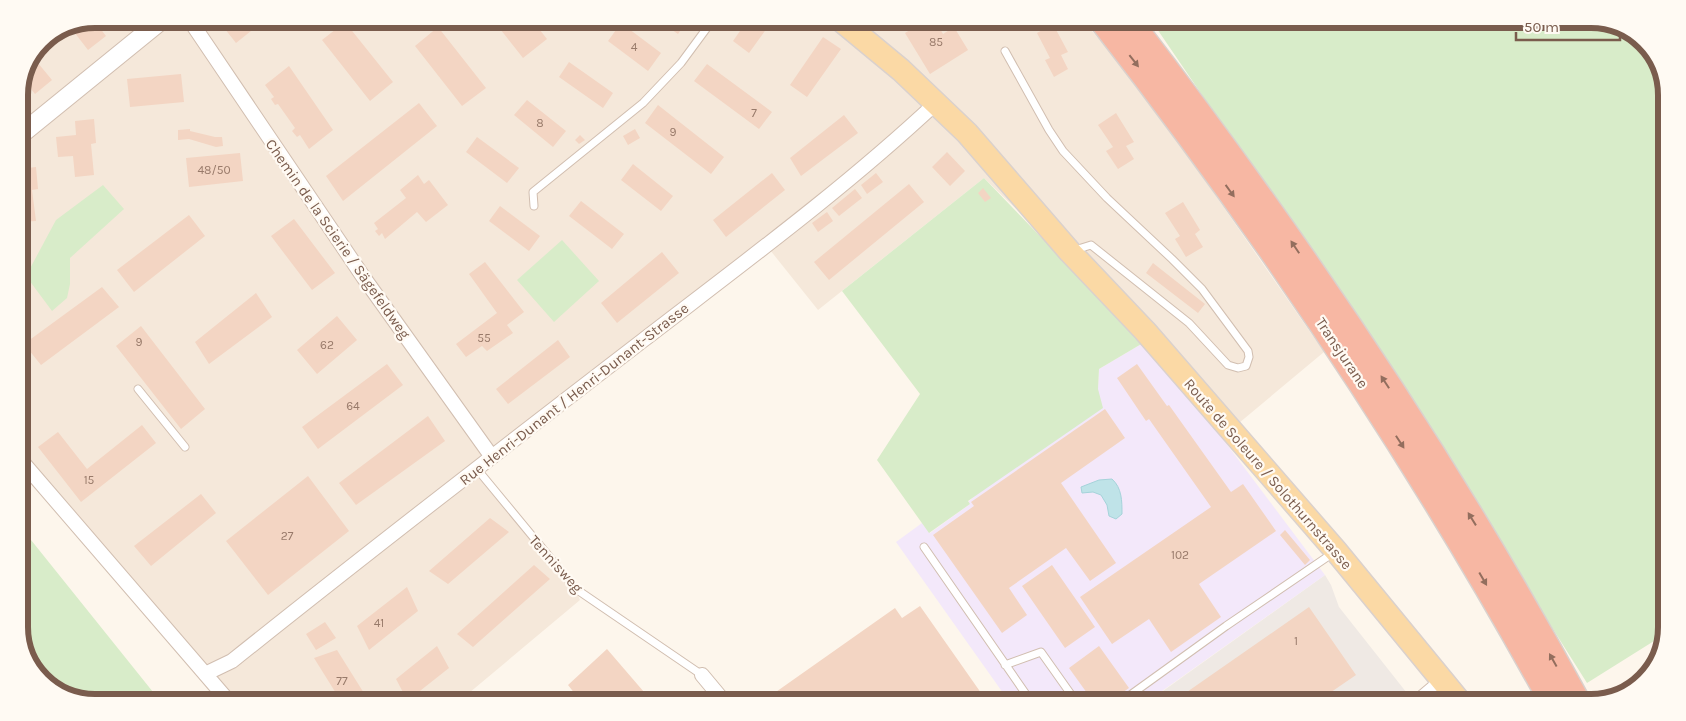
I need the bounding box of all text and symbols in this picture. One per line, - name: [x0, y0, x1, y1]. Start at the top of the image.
- scale bar: [1516, 10, 1620, 42]
- text: 50 m: [1524, 18, 1559, 36]
- house number: 85: [929, 35, 943, 49]
- house number: 4: [631, 40, 638, 54]
- one-way arrow: [1128, 54, 1139, 67]
- house number: 7: [751, 106, 757, 120]
- house number: 8: [536, 116, 544, 130]
- house number: 9: [670, 125, 677, 139]
- street label: Chemin de la Scierie / Sägefeldweg: [262, 136, 414, 343]
- house number: 48/50: [197, 163, 231, 177]
- one-way arrow: [1225, 184, 1236, 197]
- one-way arrow: [1290, 240, 1300, 253]
- street label: Rue Henri-Dunant / Henri-Dunant-Strasse: [456, 299, 692, 489]
- street label: Transjurane: [1312, 314, 1372, 392]
- house number: 55: [477, 331, 491, 345]
- house number: 9: [136, 335, 143, 349]
- house number: 62: [320, 338, 334, 352]
- street label: Route de Soleure / Solothurnstrasse: [1180, 375, 1356, 573]
- one-way arrow: [1380, 375, 1390, 388]
- house number: 64: [346, 399, 360, 413]
- one-way arrow: [1395, 435, 1404, 449]
- house number: 15: [84, 473, 95, 487]
- one-way arrow: [1467, 513, 1476, 526]
- house number: 27: [281, 529, 294, 543]
- street label: Tennisweg: [525, 531, 587, 597]
- house number: 102: [1171, 548, 1189, 562]
- one-way arrow: [1479, 573, 1488, 586]
- house number: 41: [374, 616, 384, 630]
- house number: 1: [1294, 634, 1298, 648]
- one-way arrow: [1549, 653, 1558, 666]
- house number: 77: [336, 674, 348, 688]

